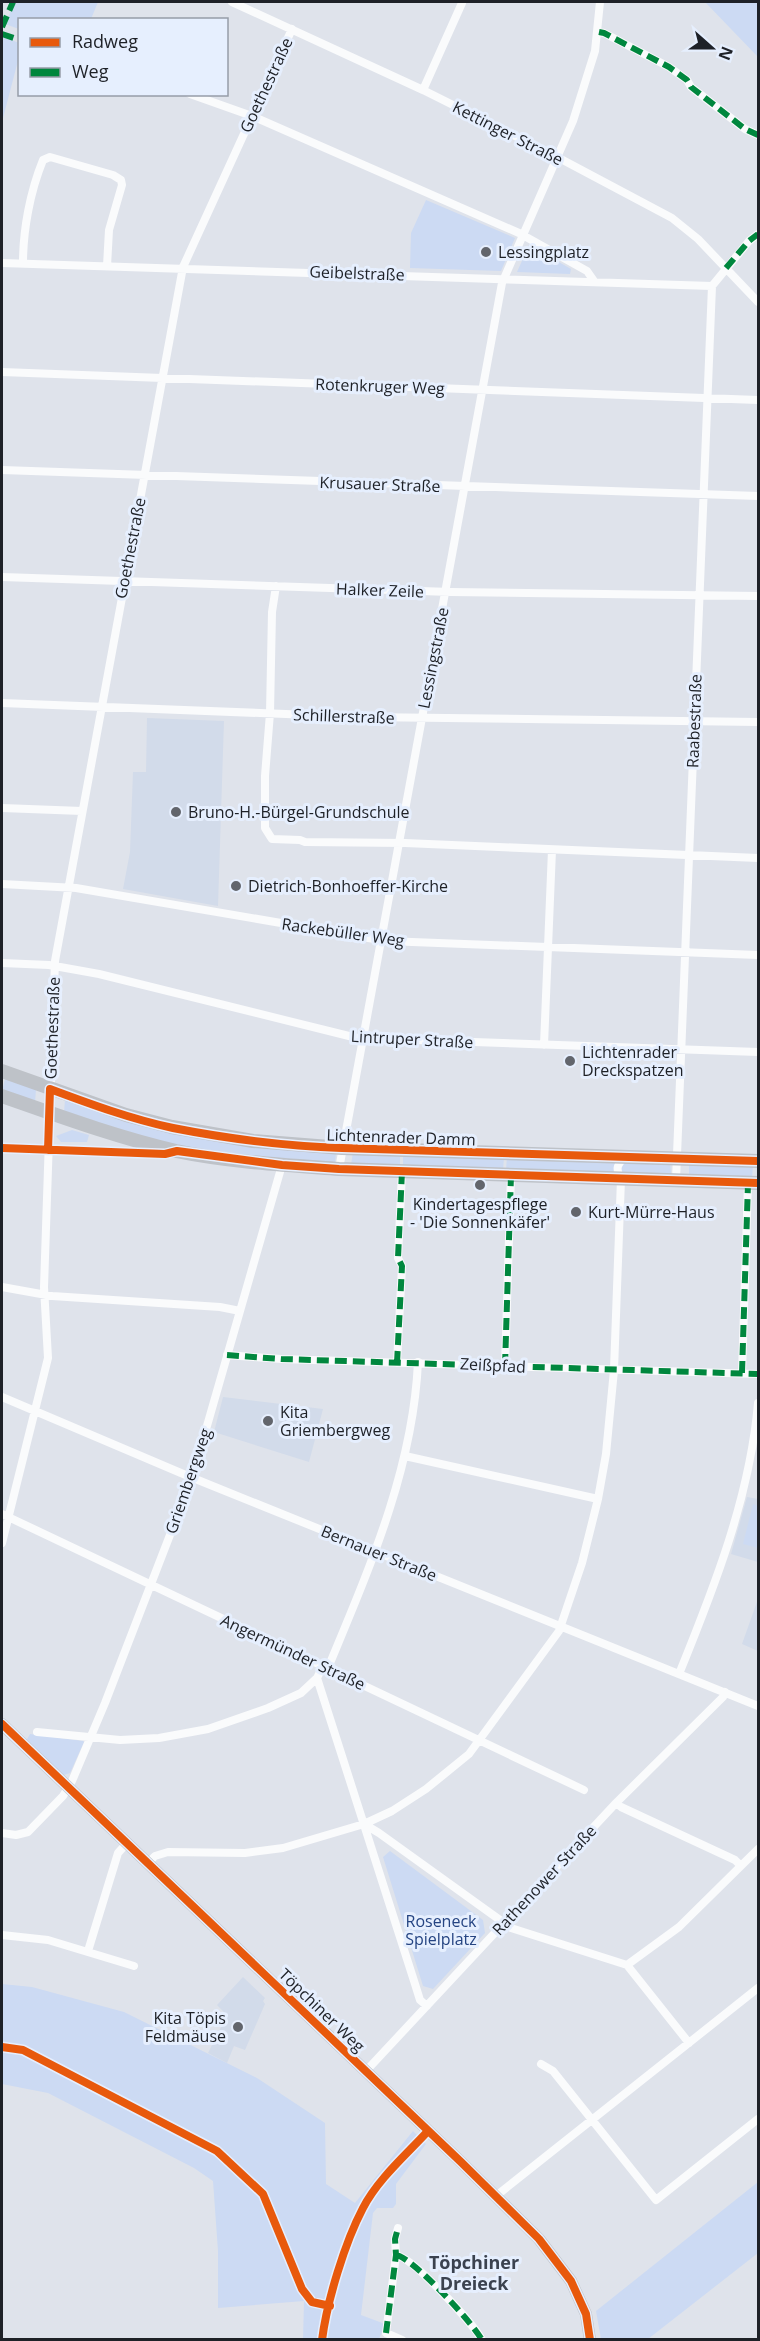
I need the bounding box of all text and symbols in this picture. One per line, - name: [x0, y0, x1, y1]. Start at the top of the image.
- legend: [18, 18, 228, 96]
- north arrow: [682, 18, 742, 78]
- text: Radweg: [72, 29, 138, 53]
- street label: Goethestraße: [234, 34, 298, 136]
- text: N: [713, 43, 739, 63]
- text: Weg: [72, 59, 109, 83]
- street label: Kettinger Straße: [449, 96, 567, 170]
- place label: Lessingplatz: [498, 241, 589, 263]
- marker: Lessingplatz: [479, 245, 493, 259]
- street label: Geibelstraße: [309, 260, 405, 286]
- street label: Rotenkruger Weg: [315, 373, 445, 399]
- street label: Krusauer Straße: [319, 471, 441, 497]
- street label: Goethestraße: [109, 496, 151, 600]
- street label: Halker Zeile: [336, 577, 424, 603]
- street label: Lessingstraße: [412, 605, 454, 711]
- street label: Raabestraße: [681, 674, 707, 768]
- street label: Schillerstraße: [293, 703, 395, 729]
- place label: Bruno-H.-Bürgel-Grundschule: [188, 801, 410, 823]
- marker: Bruno-H.-Bürgel-Grundschule: [169, 805, 183, 819]
- place label: Dietrich-Bonhoeffer-Kirche: [248, 875, 448, 897]
- marker: Dietrich-Bonhoeffer-Kirche: [229, 879, 243, 893]
- street label: Rackebüller Weg: [280, 913, 406, 952]
- street label: Goethestraße: [39, 976, 65, 1080]
- street label: Lintruper Straße: [350, 1025, 474, 1053]
- place label: Lichtenrader Dreckspatzen: [582, 1041, 684, 1081]
- marker: Lichtenrader Dreckspatzen: [563, 1054, 577, 1068]
- street label: Lichtenrader Damm: [326, 1123, 476, 1151]
- marker: Kindertagespflege - 'Die Sonnenkäfer': [473, 1178, 487, 1192]
- place label: Kindertagespflege - 'Die Sonnenkäfer': [410, 1193, 550, 1233]
- place label: Kurt-Mürre-Haus: [588, 1201, 715, 1223]
- marker: Kurt-Mürre-Haus: [569, 1205, 583, 1219]
- street label: Zeißpfad: [459, 1352, 527, 1378]
- place label: Kita Griembergweg: [280, 1401, 390, 1441]
- marker: Kita Griembergweg: [261, 1414, 275, 1428]
- street label: Griembergweg: [160, 1425, 216, 1537]
- street label: Bernauer Straße: [318, 1520, 440, 1586]
- street label: Angermünder Straße: [217, 1609, 369, 1695]
- street label: Rathenower Straße: [487, 1820, 601, 1940]
- park label: Roseneck Spielplatz: [405, 1910, 477, 1950]
- street label: Töpchiner Weg: [274, 1963, 370, 2057]
- place label: Kita Töpis Feldmäuse: [145, 2007, 226, 2047]
- marker: Kita Töpis Feldmäuse: [231, 2020, 245, 2034]
- district label: Töpchiner Dreieck: [429, 2250, 519, 2295]

